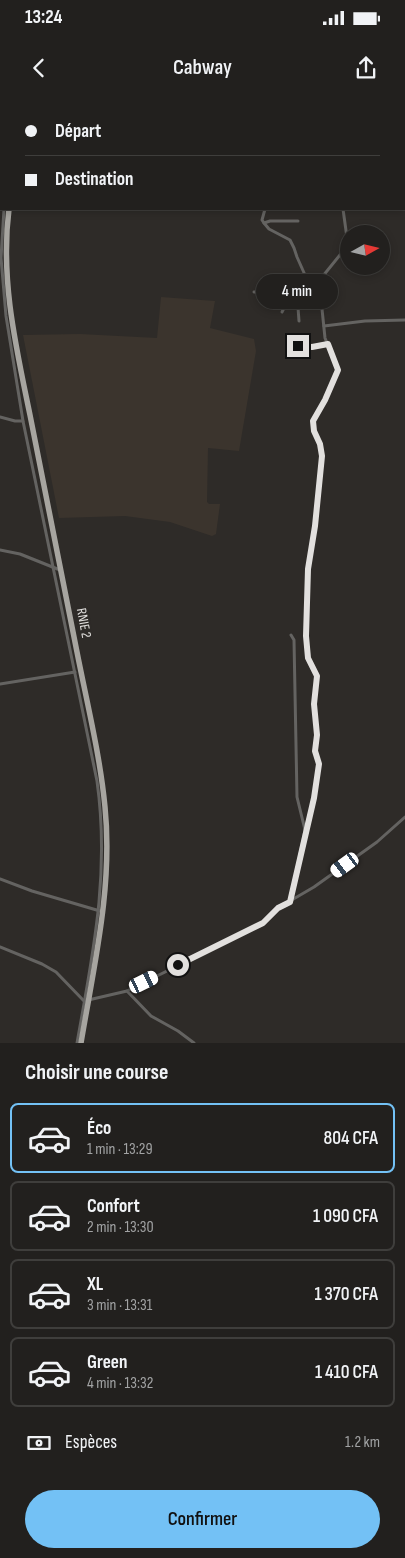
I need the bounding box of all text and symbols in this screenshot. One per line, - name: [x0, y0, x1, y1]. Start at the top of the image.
- text: 13:24: [25, 6, 62, 29]
- icon: back: [25, 54, 53, 82]
- text: Cabway: [173, 54, 232, 81]
- icon: share: [352, 54, 380, 82]
- text: Départ: [55, 120, 101, 143]
- text: Destination: [55, 168, 133, 191]
- north arrow: [340, 225, 390, 275]
- map controls: [340, 225, 390, 275]
- callout: 4 min: [257, 274, 339, 308]
- text: 4 min: [282, 282, 312, 301]
- route end: [287, 335, 309, 357]
- street label: RNIE 2: [73, 607, 95, 640]
- car: [328, 850, 361, 880]
- route start: [167, 954, 189, 976]
- car: [127, 969, 160, 995]
- text: Choisir une course: [25, 1059, 168, 1086]
- icon: car: [27, 1116, 72, 1161]
- text: Éco: [87, 1117, 111, 1140]
- text: 804 CFA: [324, 1127, 378, 1150]
- text: 1 min · 13:29: [87, 1140, 153, 1159]
- icon: car: [27, 1194, 72, 1239]
- text: Confort: [87, 1195, 140, 1218]
- text: 1 090 CFA: [313, 1205, 378, 1228]
- text: 2 min · 13:30: [87, 1218, 154, 1237]
- icon: car: [27, 1272, 72, 1317]
- text: XL: [87, 1273, 103, 1296]
- text: 1 370 CFA: [314, 1283, 378, 1306]
- text: 3 min · 13:31: [87, 1296, 152, 1315]
- icon: car: [27, 1350, 72, 1395]
- text: Green: [87, 1351, 127, 1374]
- text: 1 410 CFA: [315, 1361, 378, 1384]
- text: 4 min · 13:32: [87, 1374, 153, 1393]
- icon: cash: [25, 1429, 53, 1457]
- text: Espèces: [65, 1431, 117, 1454]
- text: 1.2 km: [345, 1433, 380, 1452]
- button: Confirmer: [25, 1490, 380, 1548]

